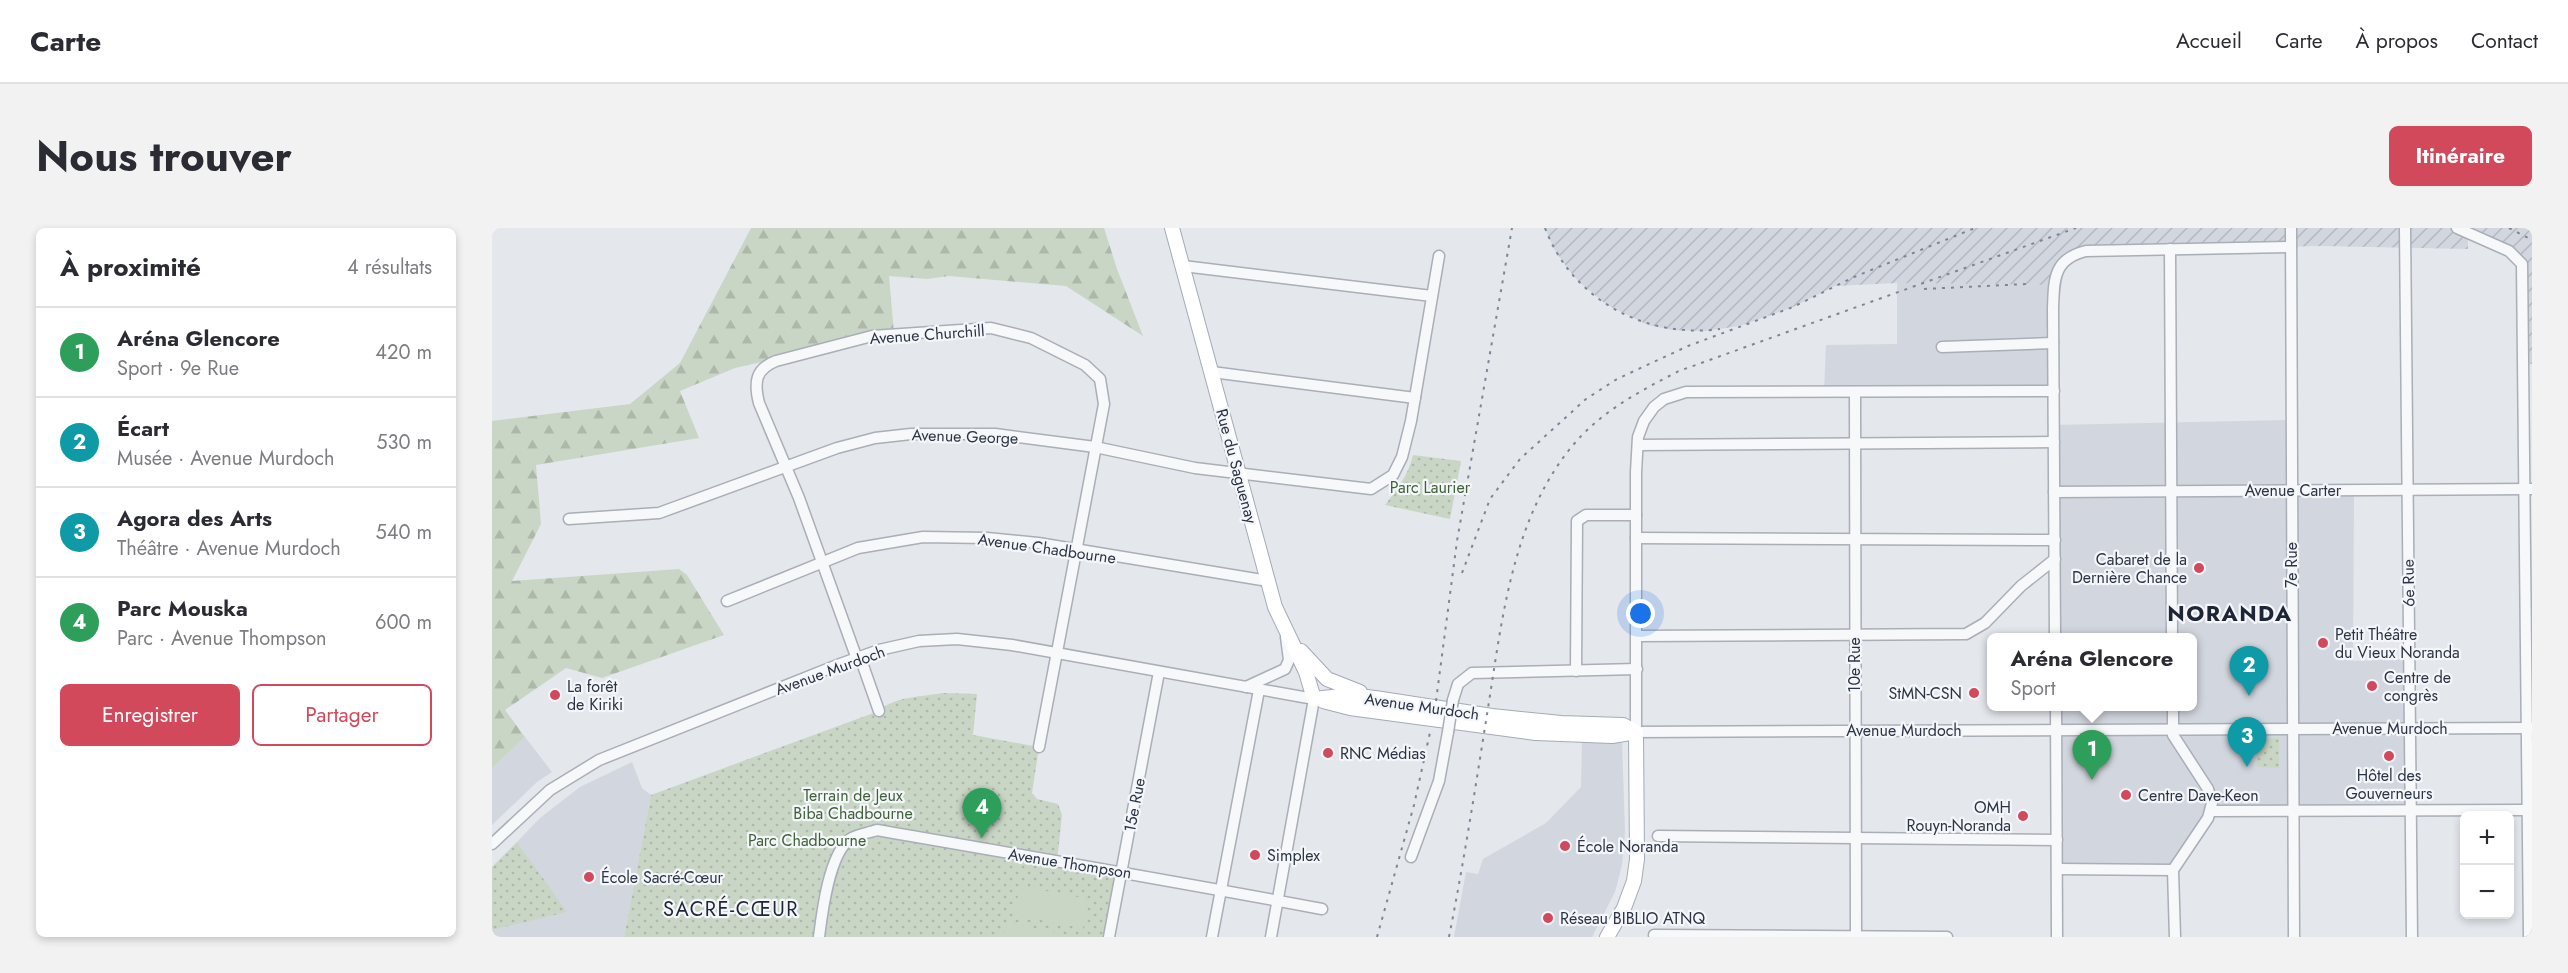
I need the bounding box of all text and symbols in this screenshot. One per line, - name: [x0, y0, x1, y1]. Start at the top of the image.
- text: Carte: [30, 21, 101, 62]
- text: Accueil: [2176, 26, 2242, 56]
- text: Carte: [2275, 26, 2323, 56]
- text: À propos: [2356, 26, 2438, 56]
- text: Contact: [2471, 26, 2538, 56]
- text: Nous trouver: [36, 126, 292, 187]
- button: Itinéraire: [2389, 126, 2532, 186]
- text: À proximité: [60, 248, 201, 286]
- text: 4 résultats: [347, 253, 432, 282]
- street label: Avenue Churchill: [869, 319, 985, 350]
- text: Aréna Glencore: [117, 322, 280, 354]
- text: 1: [74, 338, 85, 367]
- text: 420 m: [375, 338, 432, 367]
- text: Sport · 9e Rue: [117, 354, 239, 383]
- street label: Rue du Saguenay: [1210, 406, 1263, 527]
- text: Écart: [117, 412, 169, 444]
- street label: Avenue George: [911, 423, 1019, 450]
- text: 2: [73, 428, 86, 457]
- text: 530 m: [376, 428, 432, 457]
- text: Musée · Avenue Murdoch: [117, 444, 335, 473]
- park label: Parc Laurier: [1390, 476, 1471, 499]
- street label: Avenue Carter: [2245, 479, 2342, 502]
- text: Agora des Arts: [117, 502, 272, 534]
- text: 3: [73, 518, 86, 547]
- text: 540 m: [375, 518, 432, 547]
- street label: Avenue Chadbourne: [976, 527, 1117, 570]
- text: Théâtre · Avenue Murdoch: [117, 534, 341, 563]
- street label: 7e Rue: [2280, 542, 2303, 588]
- place label: Cabaret de la Dernière Chance: [2072, 548, 2187, 589]
- street label: 6e Rue: [2397, 559, 2420, 607]
- marker: Cabaret de la Dernière Chance: [2192, 561, 2206, 575]
- text: Parc Mouska: [117, 592, 248, 624]
- district label: NORANDA: [2167, 597, 2293, 629]
- your location: [1626, 599, 1655, 628]
- text: 4: [73, 608, 86, 637]
- text: 600 m: [375, 608, 432, 637]
- place label: Petit Théâtre du Vieux Noranda: [2335, 623, 2460, 664]
- text: Parc · Avenue Thompson: [117, 624, 327, 653]
- popup: [1987, 633, 2197, 711]
- marker: Petit Théâtre du Vieux Noranda: [2316, 636, 2330, 650]
- street label: 10e Rue: [1843, 637, 1866, 693]
- street label: Avenue Murdoch: [772, 640, 888, 701]
- text: Aréna Glencore: [2011, 642, 2173, 674]
- pin: 2: [2230, 646, 2268, 696]
- place label: Centre de congrès: [2384, 666, 2451, 707]
- text: Sport: [2011, 674, 2056, 703]
- place label: La forêt de Kiriki: [567, 675, 623, 716]
- marker: Centre de congrès: [2365, 679, 2379, 693]
- place label: StMN-CSN: [1889, 682, 1962, 705]
- button: Enregistrer: [60, 684, 240, 746]
- button: Partager: [252, 684, 432, 746]
- marker: StMN-CSN: [1967, 686, 1981, 700]
- street label: Avenue Murdoch: [1363, 687, 1481, 726]
- marker: La forêt de Kiriki: [548, 688, 562, 702]
- street label: Avenue Murdoch: [2332, 717, 2448, 740]
- pin: 3: [2228, 718, 2266, 767]
- street label: Avenue Murdoch: [1846, 719, 1962, 742]
- pin: 1: [2072, 730, 2112, 780]
- place label: RNC Médias: [1340, 742, 1426, 765]
- marker: RNC Médias: [1321, 746, 1335, 760]
- marker: Hôtel des Gouverneurs: [2382, 749, 2396, 763]
- place label: Hôtel des Gouverneurs: [2345, 764, 2433, 805]
- street label: 15e Rue: [1118, 776, 1151, 834]
- park label: Terrain de Jeux Biba Chadbourne: [793, 784, 913, 825]
- place label: Centre Dave-Keon: [2138, 784, 2259, 807]
- pin: 4: [962, 788, 1002, 838]
- marker: Centre Dave-Keon: [2119, 788, 2133, 802]
- place label: OMH Rouyn-Noranda: [1907, 796, 2011, 837]
- marker: OMH Rouyn-Noranda: [2016, 809, 2030, 823]
- map controls: [2460, 811, 2514, 919]
- button: +: [2460, 811, 2514, 865]
- park label: Parc Chadbourne: [748, 829, 866, 852]
- place label: École Noranda: [1577, 835, 1678, 858]
- marker: École Noranda: [1558, 839, 1572, 853]
- street label: Avenue Thompson: [1007, 842, 1133, 885]
- place label: Simplex: [1267, 844, 1320, 867]
- marker: Simplex: [1248, 848, 1262, 862]
- button: −: [2460, 865, 2514, 919]
- place label: École Sacré-Cœur: [601, 866, 724, 889]
- marker: École Sacré-Cœur: [582, 870, 596, 884]
- district label: SACRÉ-CŒUR: [663, 895, 799, 924]
- place label: Réseau BIBLIO ATNQ: [1560, 907, 1705, 930]
- marker: Réseau BIBLIO ATNQ: [1541, 911, 1555, 925]

